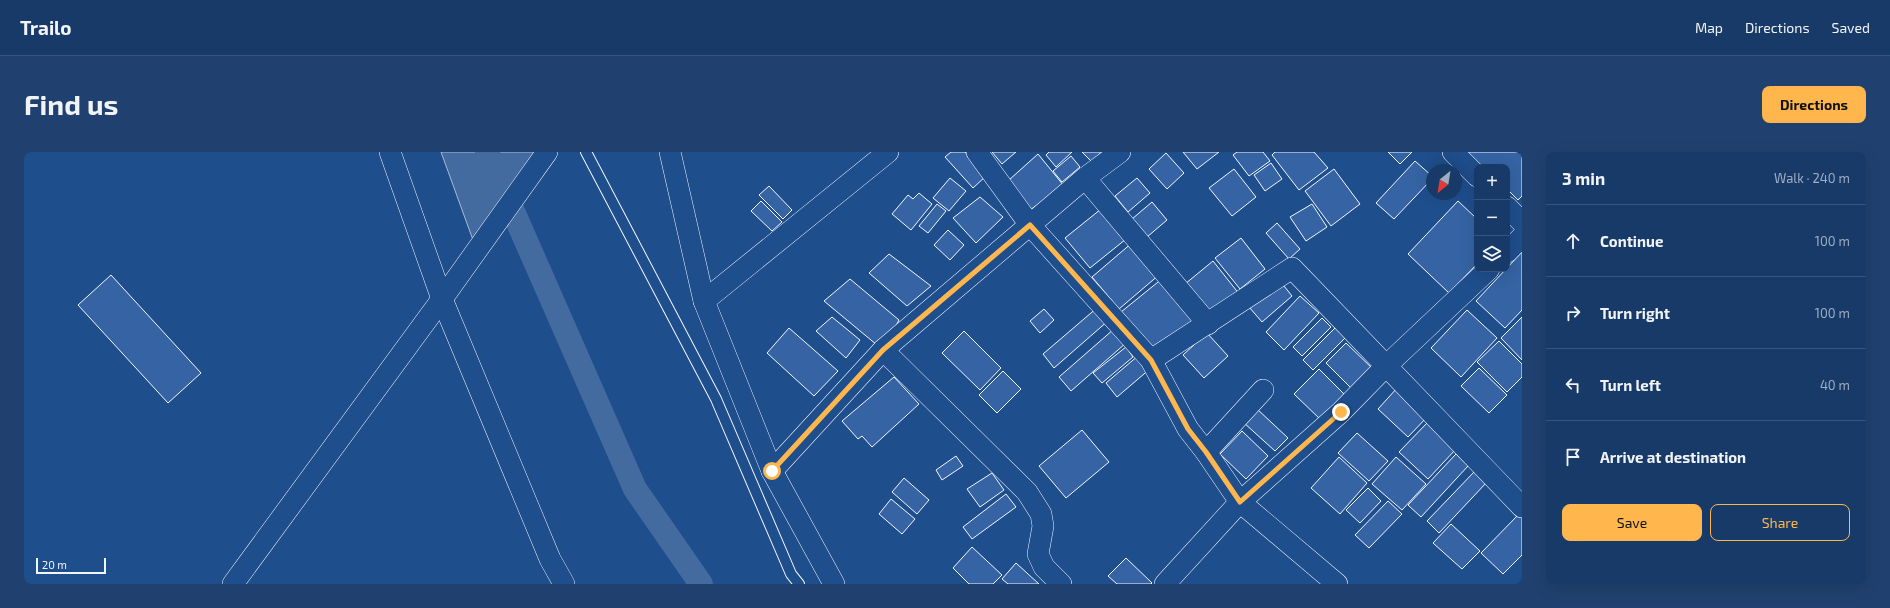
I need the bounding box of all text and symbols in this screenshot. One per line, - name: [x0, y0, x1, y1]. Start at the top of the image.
- text: Trailo: [20, 16, 72, 39]
- text: Map: [1695, 19, 1723, 36]
- text: Directions: [1745, 19, 1810, 36]
- text: Saved: [1832, 19, 1870, 36]
- button: Directions: [1762, 86, 1866, 123]
- text: Find us: [24, 87, 118, 121]
- north arrow: [1426, 164, 1462, 200]
- map controls: [1474, 164, 1510, 272]
- button: +: [1474, 164, 1510, 200]
- text: 3 min: [1562, 168, 1605, 188]
- text: Walk · 240 m: [1774, 170, 1850, 186]
- button: −: [1474, 200, 1510, 236]
- icon: ahead: [1562, 230, 1584, 252]
- text: Continue: [1600, 232, 1663, 250]
- text: 100 m: [1815, 233, 1850, 249]
- button: layers: [1474, 236, 1510, 272]
- icon: right: [1562, 302, 1584, 324]
- text: Turn right: [1600, 304, 1670, 322]
- text: 100 m: [1815, 305, 1850, 321]
- icon: left: [1562, 374, 1584, 396]
- text: Turn left: [1600, 376, 1661, 394]
- text: 40 m: [1820, 377, 1850, 393]
- route end: [1332, 403, 1350, 421]
- icon: arrive: [1562, 446, 1584, 468]
- text: Arrive at destination: [1600, 448, 1746, 466]
- route start: [763, 462, 781, 480]
- button: Save: [1562, 504, 1702, 541]
- button: Share: [1710, 504, 1850, 541]
- scale bar: [36, 556, 106, 575]
- text: 20 m: [42, 558, 67, 571]

